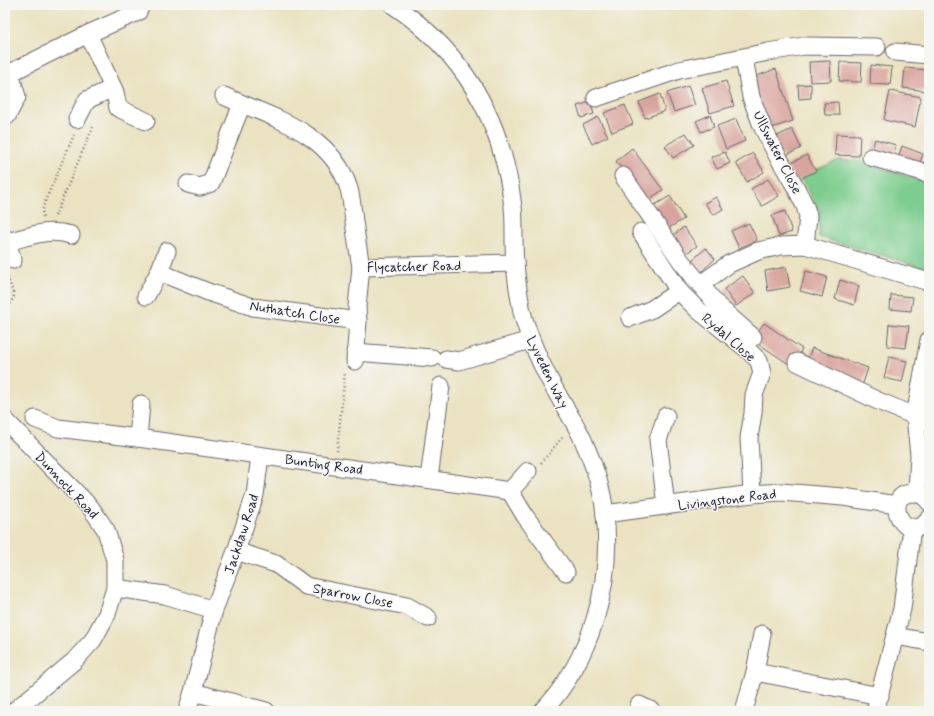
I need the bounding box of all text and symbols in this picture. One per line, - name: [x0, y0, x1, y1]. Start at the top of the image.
- street label: Ullswater Close: [748, 108, 806, 197]
- street label: Flycatcher Road: [367, 257, 461, 277]
- street label: Nuthatch Close: [248, 297, 341, 329]
- street label: Rydal Close: [698, 309, 759, 366]
- street label: Lyveden Way: [522, 333, 572, 412]
- street label: Dunnock Road: [30, 448, 102, 523]
- street label: Bunting Road: [283, 451, 364, 481]
- street label: Livingstone Road: [677, 485, 777, 515]
- street label: Jackdaw Road: [220, 492, 263, 577]
- street label: Sparrow Close: [311, 579, 394, 613]

